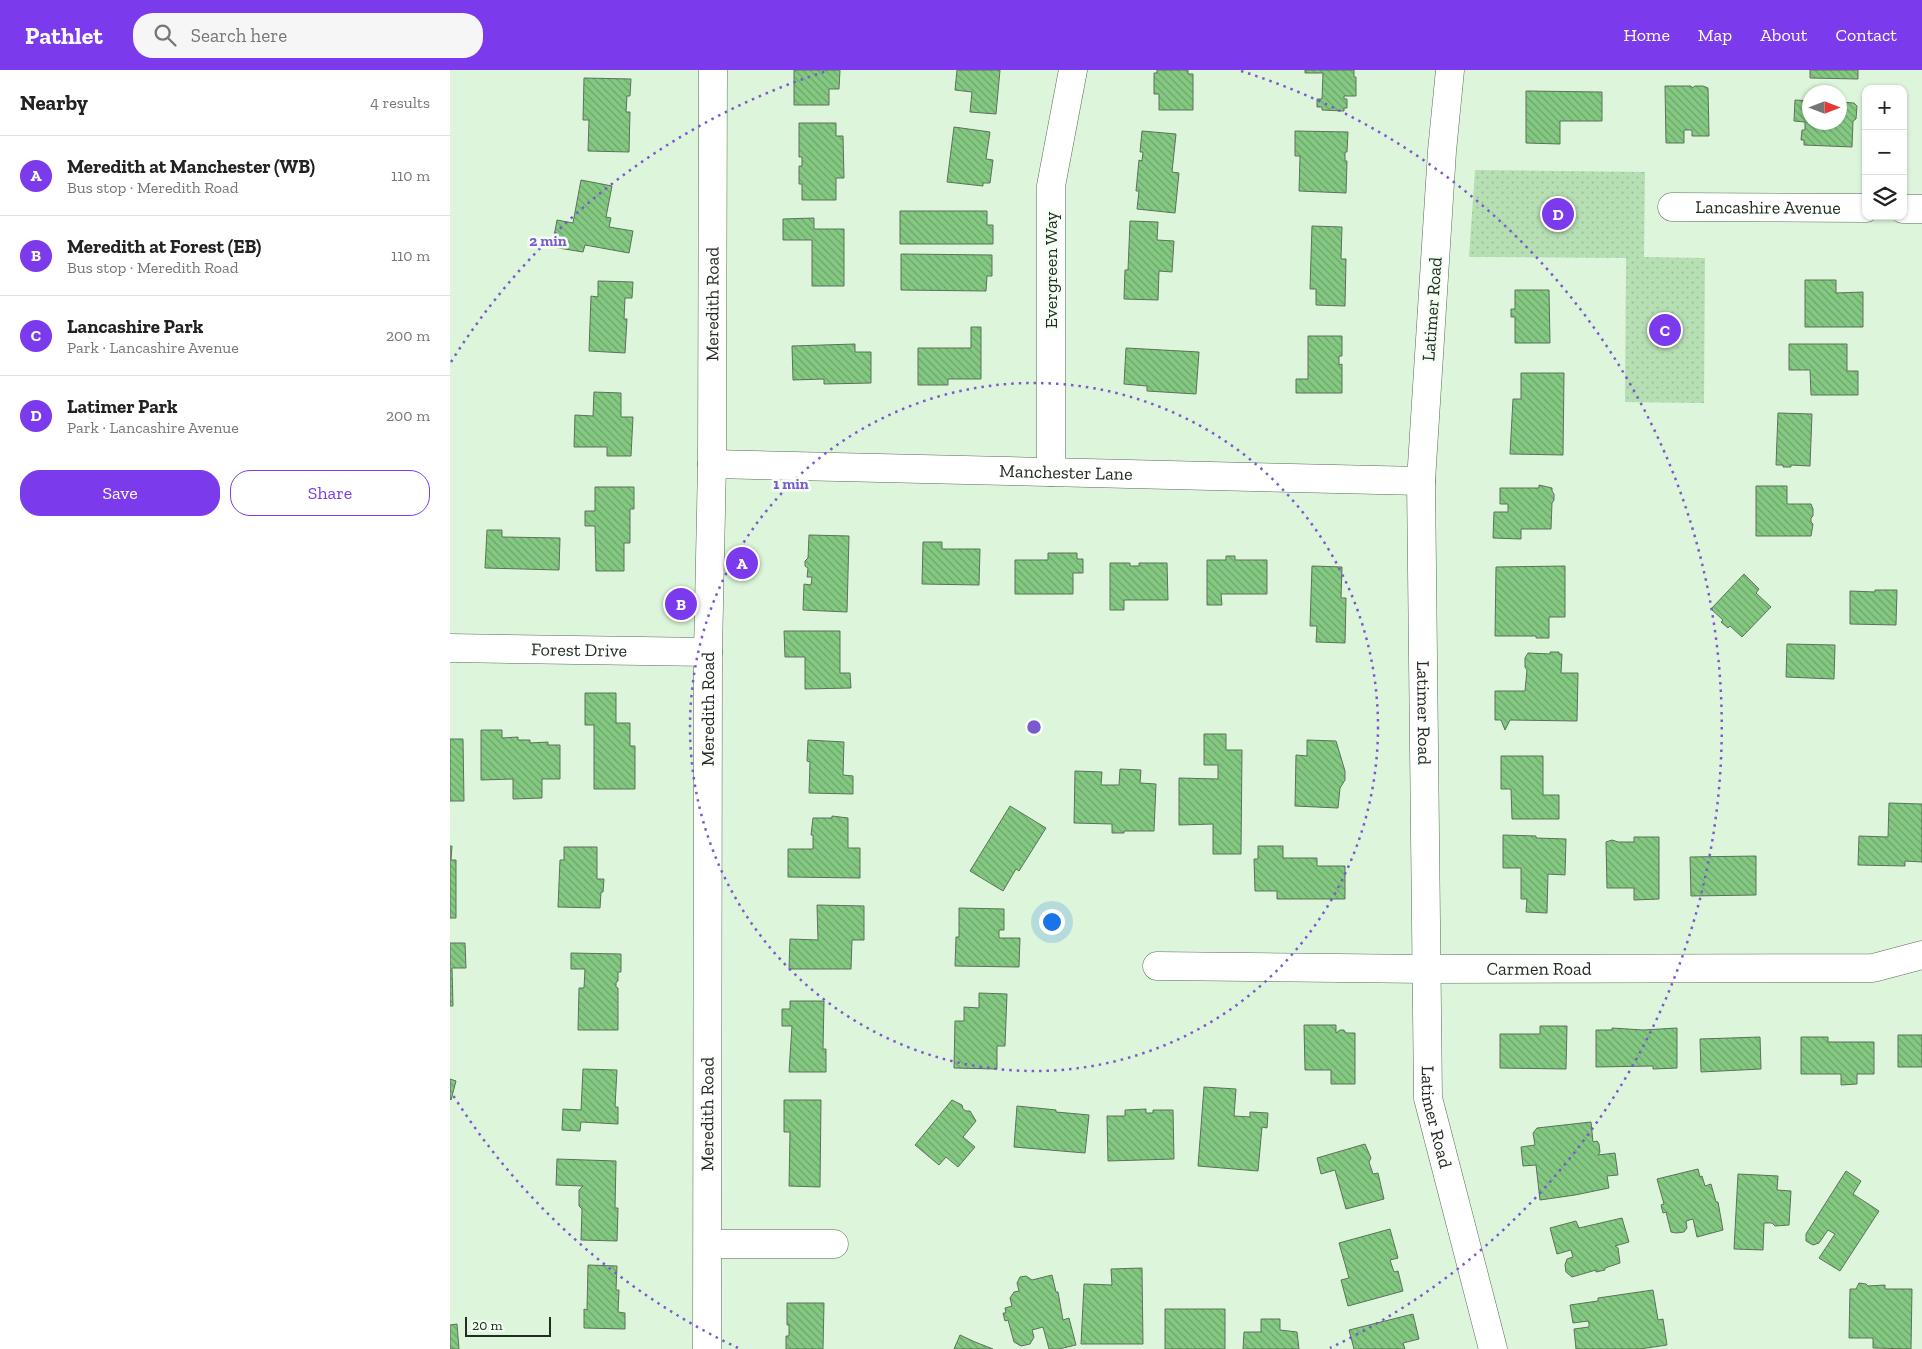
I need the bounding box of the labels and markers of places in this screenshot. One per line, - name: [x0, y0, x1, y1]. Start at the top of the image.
- pin: D: [1542, 195, 1574, 233]
- pin: C: [1649, 311, 1681, 349]
- pin: A: [726, 544, 758, 582]
- pin: B: [665, 585, 697, 623]
- centre of rings: [1025, 718, 1043, 736]

